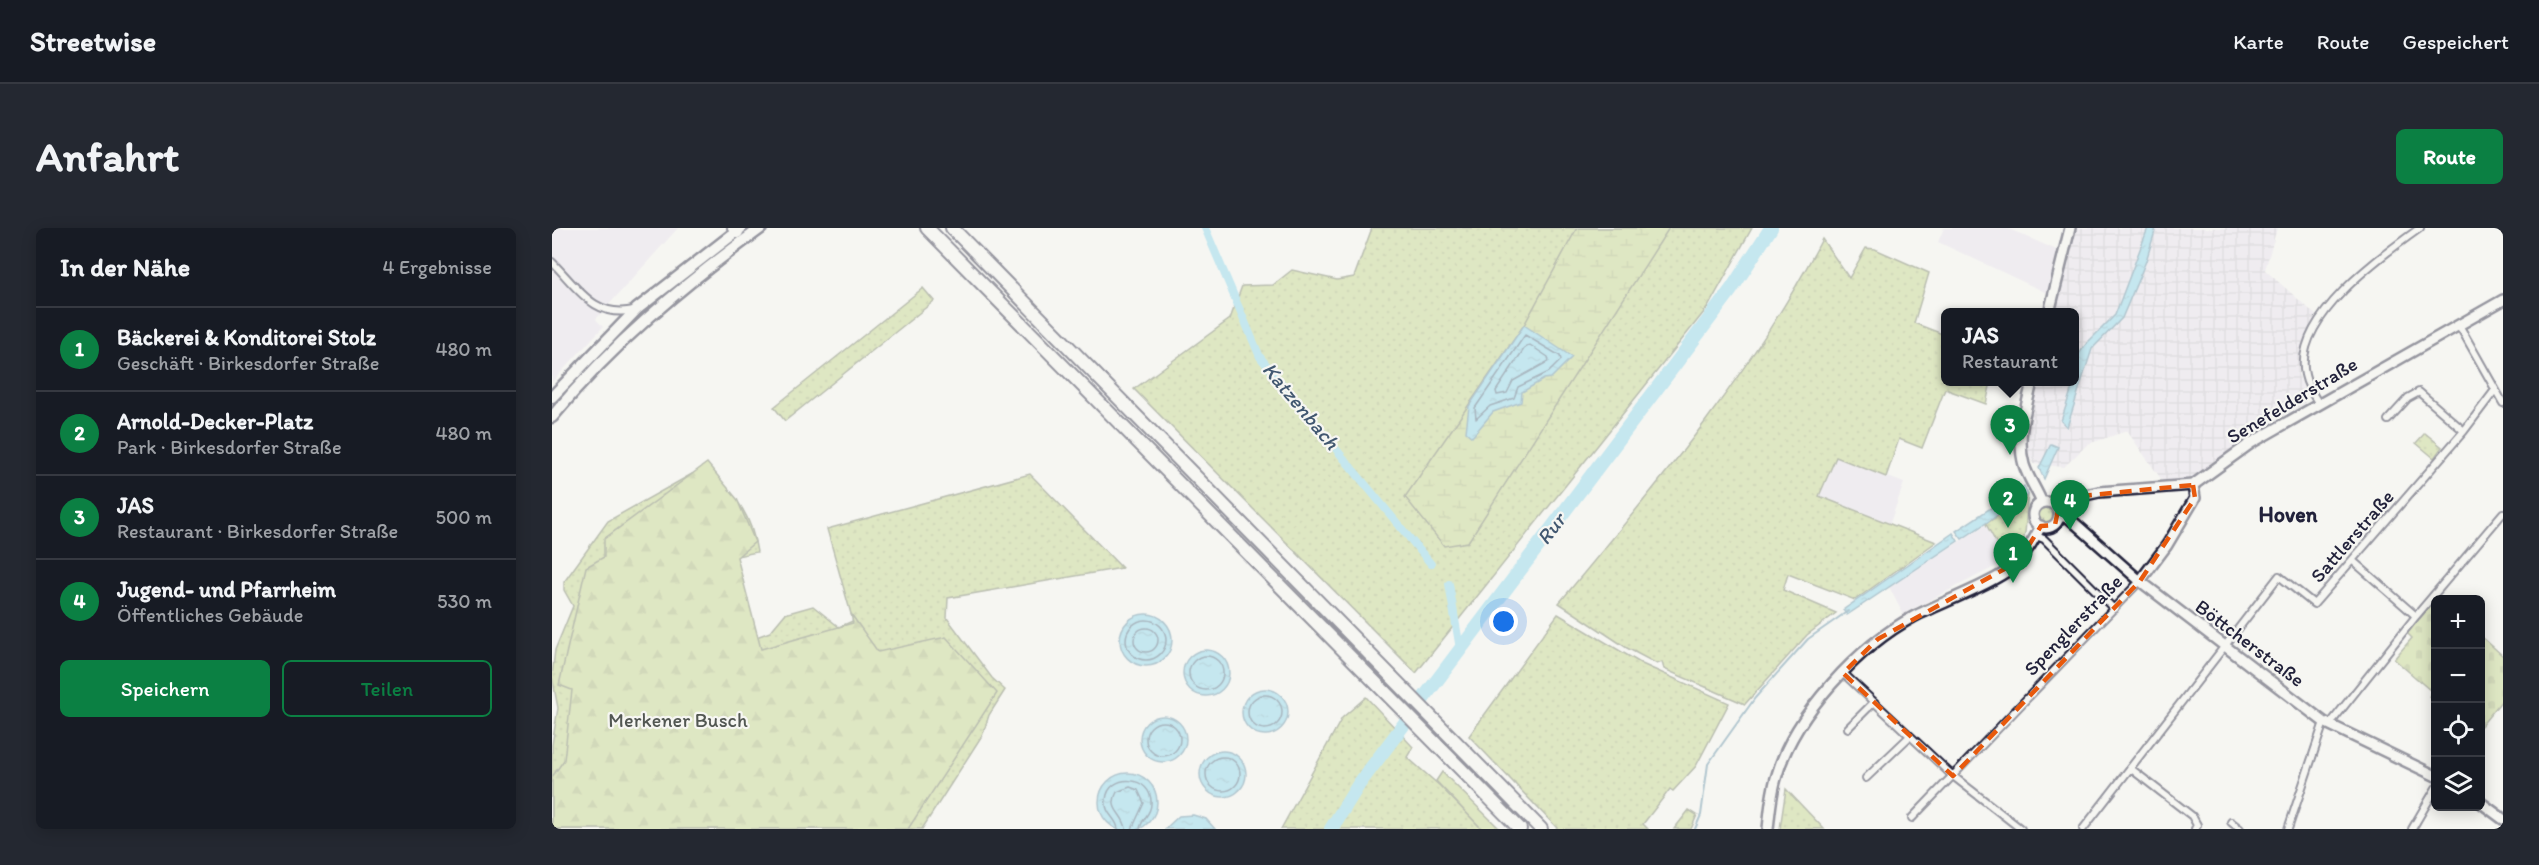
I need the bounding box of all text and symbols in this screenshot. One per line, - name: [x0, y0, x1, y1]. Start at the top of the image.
- text: Streetwise: [30, 24, 156, 58]
- text: Karte: [2233, 29, 2284, 54]
- text: Route: [2317, 29, 2370, 54]
- text: Gespeichert: [2403, 29, 2509, 54]
- button: Route: [2396, 129, 2503, 184]
- text: Anfahrt: [36, 131, 179, 182]
- text: In der Nähe: [60, 251, 190, 283]
- text: 4 Ergebnisse: [382, 255, 492, 279]
- popup: [1941, 308, 2079, 386]
- text: JAS: [1962, 322, 1999, 349]
- text: Bäckerei & Konditorei Stolz: [117, 324, 376, 351]
- text: 1: [75, 337, 84, 361]
- text: 480 m: [435, 337, 492, 361]
- text: Restaurant: [1962, 349, 2058, 373]
- text: Geschäft · Birkesdorfer Straße: [117, 351, 379, 375]
- street label: Senefelderstraße: [2222, 352, 2362, 448]
- water label: Katzenbach: [1258, 357, 1346, 455]
- pin: 3: [1990, 406, 2030, 455]
- text: Arnold-Decker-Platz: [117, 408, 313, 435]
- text: 2: [74, 421, 85, 445]
- text: 480 m: [435, 421, 492, 445]
- text: Park · Birkesdorfer Straße: [117, 435, 342, 459]
- pin: 2: [1988, 478, 2028, 528]
- pin: 4: [2050, 480, 2090, 530]
- street label: Sattlerstraße: [2305, 485, 2399, 587]
- text: JAS: [117, 492, 154, 519]
- district label: Hoven: [2259, 501, 2318, 528]
- text: 3: [74, 505, 85, 529]
- text: 500 m: [436, 505, 492, 529]
- water label: Rur: [1531, 506, 1572, 549]
- text: Restaurant · Birkesdorfer Straße: [117, 519, 398, 543]
- pin: 1: [1994, 534, 2032, 583]
- street label: Spenglerstraße: [2019, 569, 2127, 681]
- text: Jugend- und Pfarrheim: [117, 576, 336, 603]
- text: 4: [73, 589, 86, 613]
- text: 530 m: [437, 589, 492, 613]
- street label: Böttcherstraße: [2191, 594, 2309, 692]
- map controls: [2431, 595, 2485, 811]
- button: +: [2431, 595, 2485, 649]
- text: Öffentliches Gebäude: [117, 603, 303, 627]
- your location: [1489, 607, 1518, 636]
- button: −: [2431, 649, 2485, 703]
- button: Speichern: [60, 660, 270, 717]
- button: Teilen: [282, 660, 492, 717]
- button: locate: [2431, 703, 2485, 757]
- park label: Merkener Busch: [608, 708, 748, 732]
- button: layers: [2431, 757, 2485, 811]

